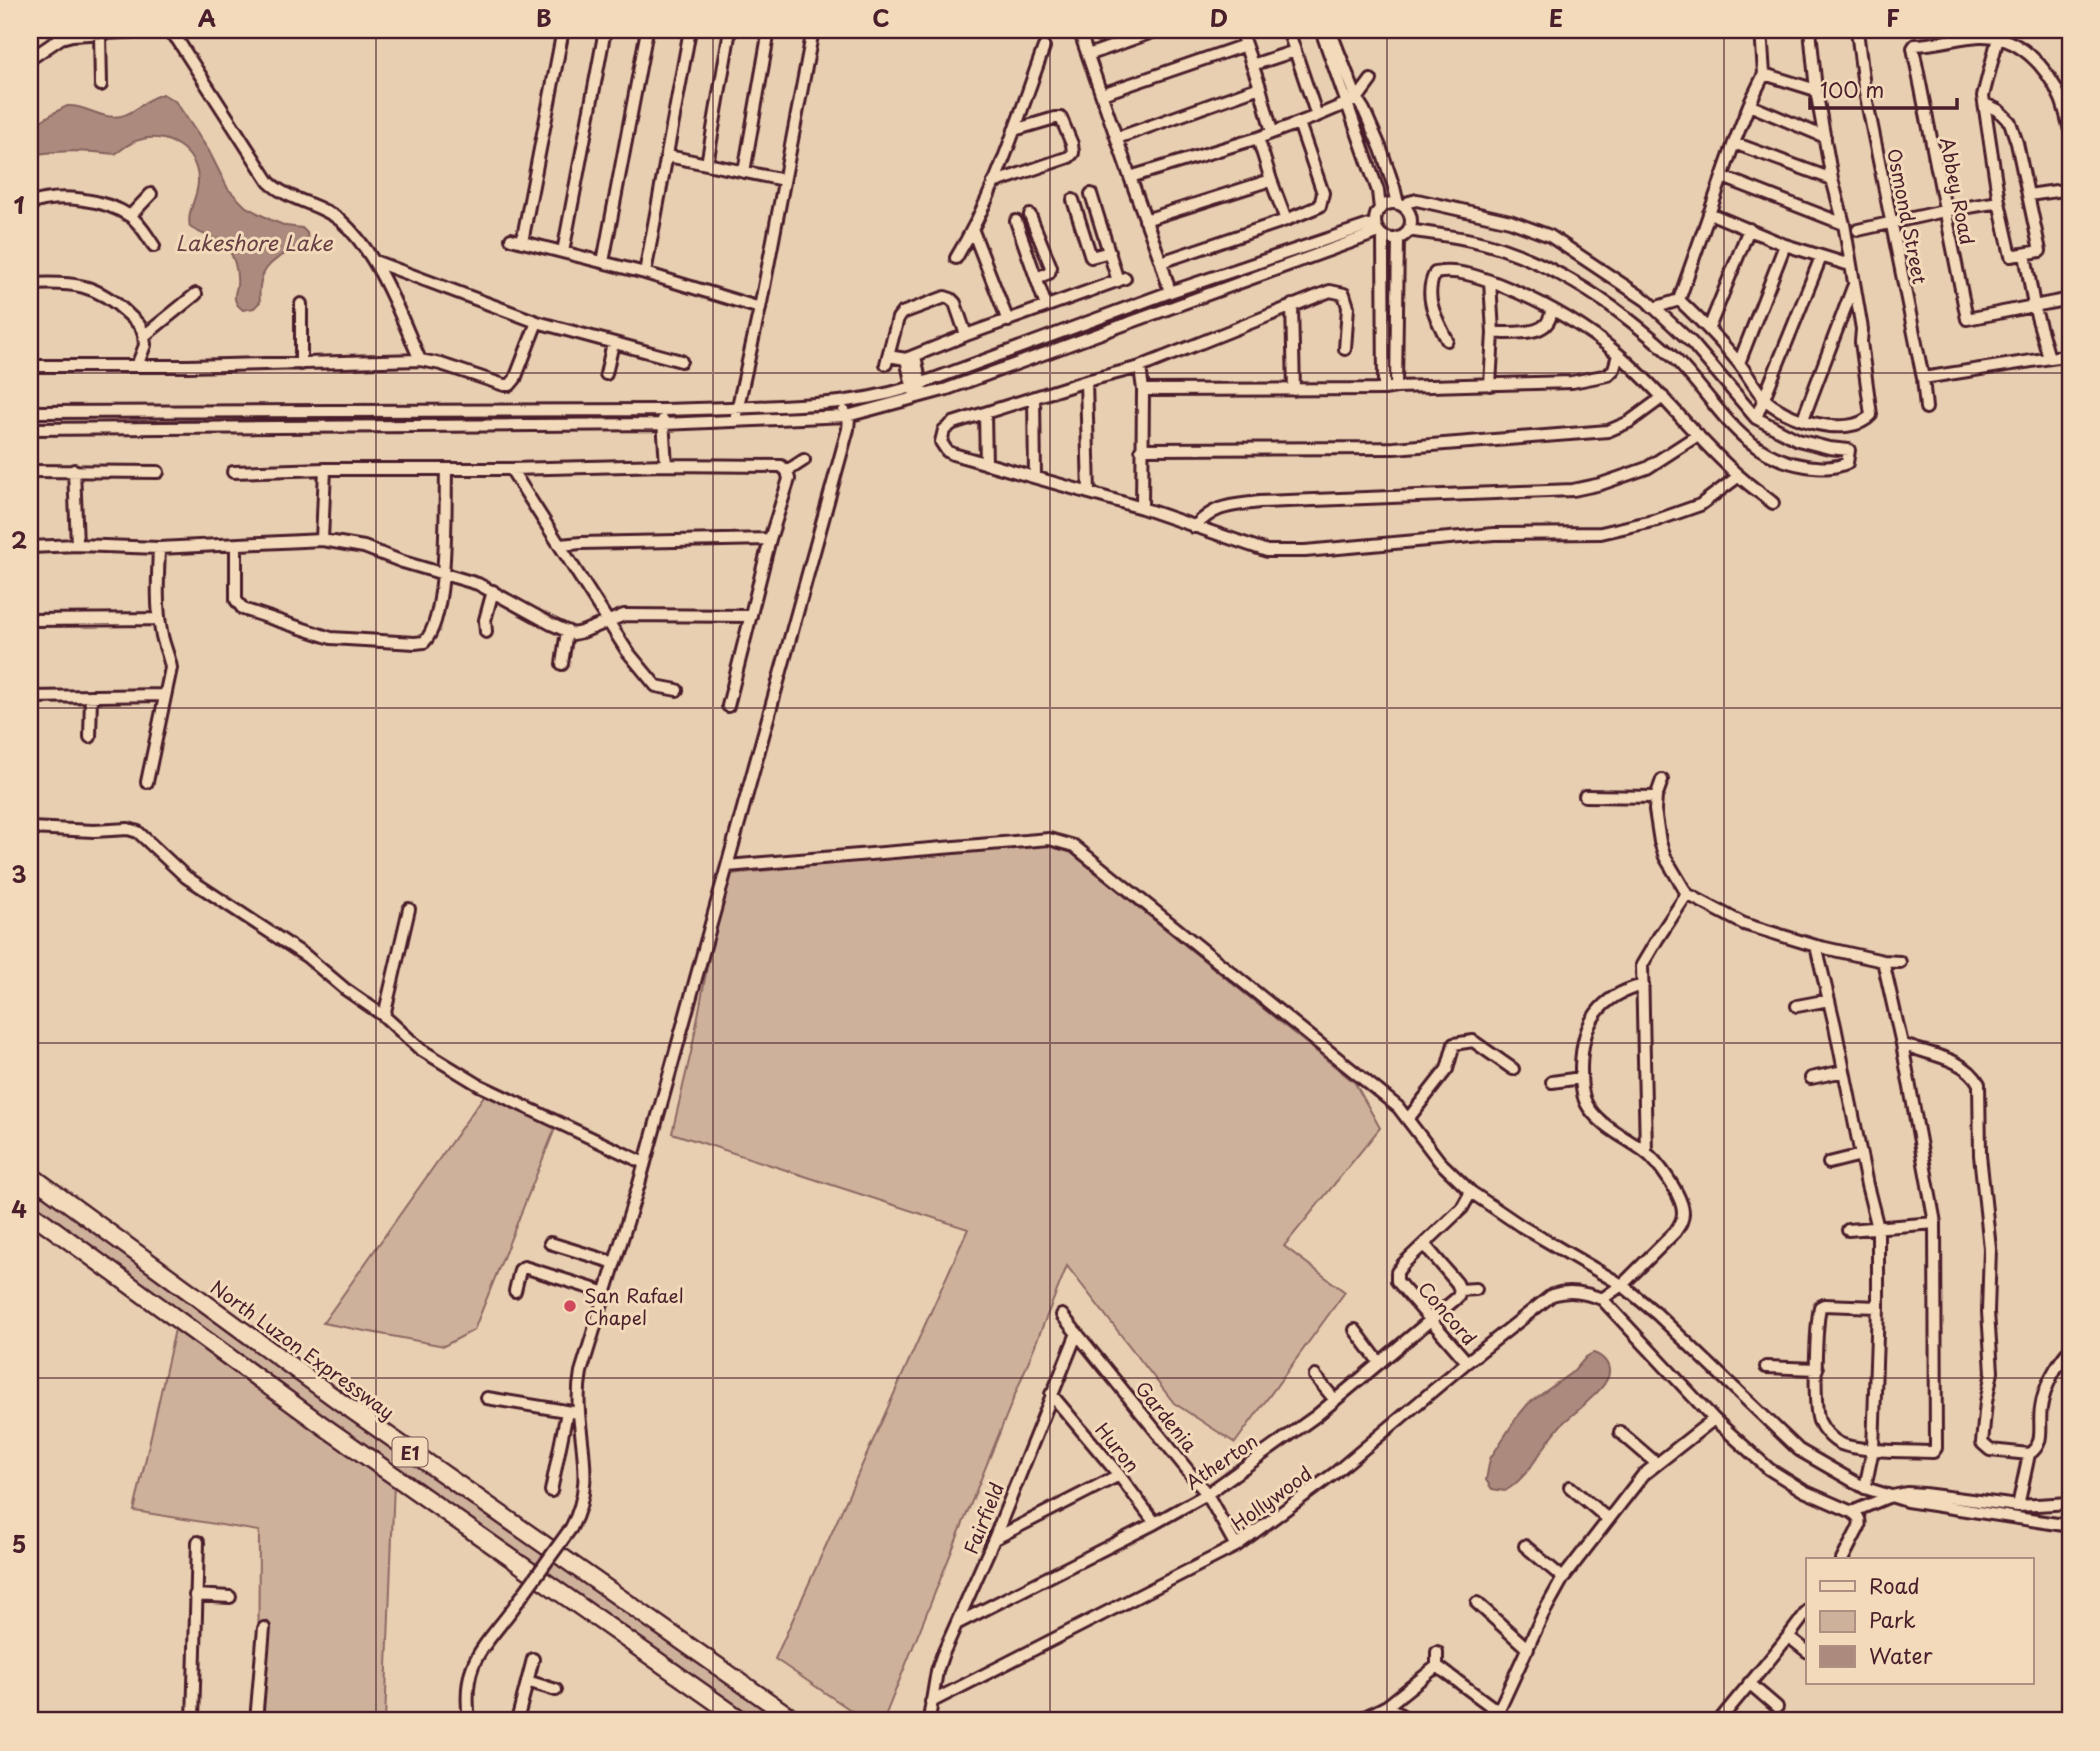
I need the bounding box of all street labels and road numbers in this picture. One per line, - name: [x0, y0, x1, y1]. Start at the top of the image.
- street label: Abbey Road: [1934, 135, 1982, 247]
- street label: Osmond Street: [1881, 146, 1935, 286]
- street label: North Luzon Expressway: [205, 1273, 401, 1425]
- street label: Concord: [1412, 1275, 1484, 1351]
- street label: Gardenia: [1130, 1375, 1205, 1458]
- street label: Huron: [1089, 1416, 1147, 1478]
- street label: Atherton: [1179, 1426, 1263, 1496]
- road number: E1: [392, 1437, 428, 1466]
- street label: Hollywood: [1225, 1459, 1317, 1537]
- street label: Fairfield: [956, 1478, 1010, 1558]

